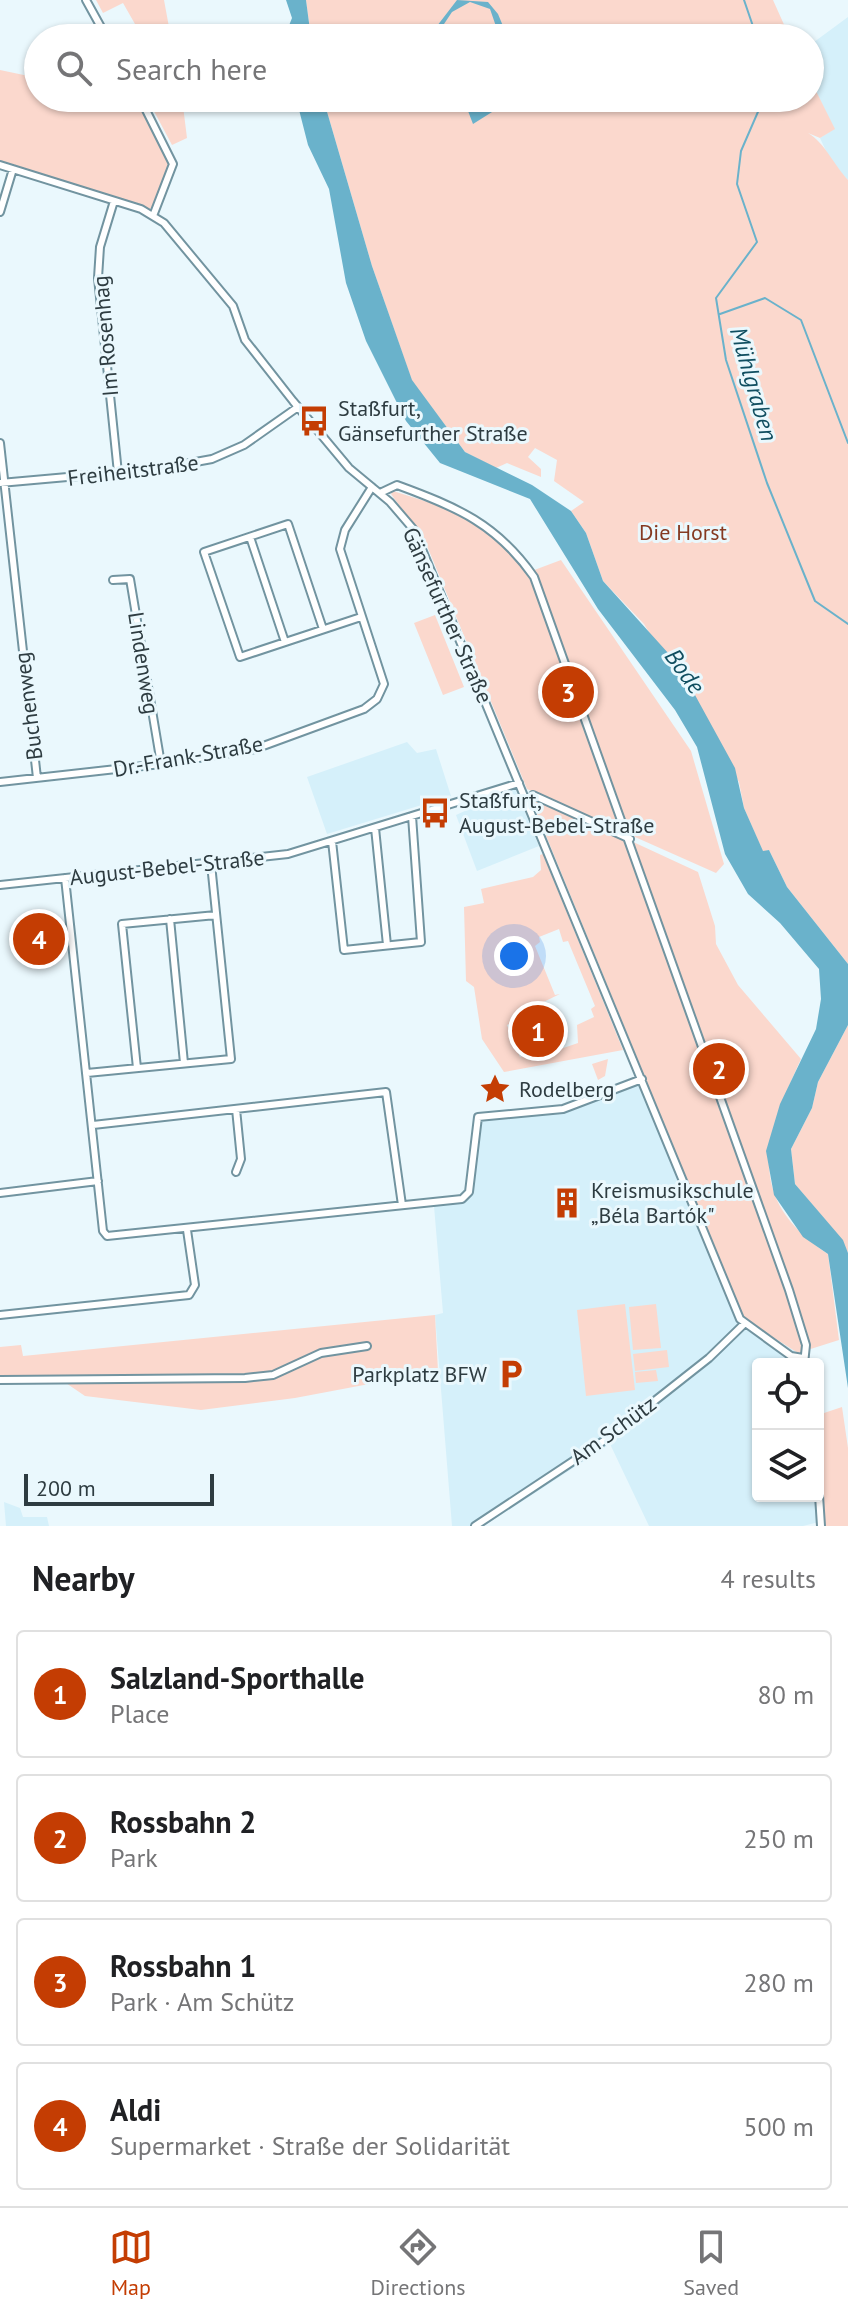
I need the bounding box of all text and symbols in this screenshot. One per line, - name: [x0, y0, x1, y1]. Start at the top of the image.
- search box: [24, 24, 824, 112]
- icon: search: [52, 46, 96, 90]
- text: Search here: [116, 49, 267, 88]
- street label: Im Rosenhag: [86, 274, 124, 398]
- water label: Mühlgraben: [723, 323, 785, 445]
- place label: Staßfurt, Gänsefurther Straße: [338, 394, 528, 447]
- bus stop icon: Staßfurt, Gänsefurther Straße: [297, 404, 331, 438]
- street label: Freiheitstraße: [66, 448, 200, 492]
- park label: Die Horst: [639, 518, 728, 546]
- street label: Gänsefurther Straße: [397, 523, 499, 707]
- street label: Lindenweg: [122, 610, 166, 716]
- water label: Bode: [658, 642, 712, 700]
- street label: Buchenweg: [7, 650, 49, 762]
- pin: 3: [542, 662, 594, 722]
- street label: Dr.-Frank-Straße: [111, 729, 265, 783]
- place label: Staßfurt, August-Bebel-Straße: [459, 786, 655, 839]
- bus stop icon: Staßfurt, August-Bebel-Straße: [418, 796, 452, 830]
- street label: August-Bebel-Straße: [68, 843, 266, 891]
- pin: 4: [13, 909, 65, 969]
- your location: [494, 936, 534, 976]
- pin: 1: [512, 1001, 564, 1061]
- pin: 2: [693, 1039, 745, 1099]
- place icon: Rodelberg: [478, 1072, 512, 1106]
- place label: Rodelberg: [519, 1075, 615, 1103]
- place label: Kreismusikschule „Béla Bartók": [591, 1176, 754, 1229]
- building icon: Kreismusikschule „Béla Bartók": [550, 1186, 584, 1220]
- parking icon: Parkplatz BFW: [494, 1357, 528, 1391]
- map controls: [752, 1358, 824, 1502]
- button: locate: [752, 1358, 824, 1430]
- place label: Parkplatz BFW: [352, 1360, 488, 1388]
- street label: Am Schütz: [565, 1389, 661, 1471]
- button: layers: [752, 1430, 824, 1502]
- scale bar: [24, 1470, 214, 1506]
- text: 200 m: [36, 1474, 96, 1502]
- text: Nearby: [32, 1556, 134, 1600]
- text: 4 results: [721, 1562, 816, 1595]
- text: Salzland-Sporthalle: [110, 1658, 365, 1697]
- text: 1: [53, 1678, 67, 1711]
- text: 80 m: [758, 1678, 814, 1711]
- text: Place: [110, 1697, 169, 1730]
- text: Rossbahn 2: [110, 1802, 256, 1841]
- text: 2: [53, 1822, 67, 1855]
- text: 250 m: [743, 1822, 814, 1855]
- text: Park: [110, 1841, 158, 1874]
- text: Rossbahn 1: [110, 1946, 256, 1985]
- text: 3: [53, 1966, 67, 1999]
- text: 280 m: [743, 1966, 814, 1999]
- text: Park · Am Schütz: [110, 1985, 295, 2018]
- text: Aldi: [110, 2090, 161, 2129]
- text: 4: [53, 2110, 67, 2143]
- text: 500 m: [743, 2110, 814, 2143]
- text: Supermarket · Straße der Solidarität: [110, 2129, 510, 2162]
- tab: Map: [109, 2225, 153, 2301]
- tab: Directions: [370, 2225, 466, 2301]
- tab: Saved: [683, 2225, 739, 2301]

